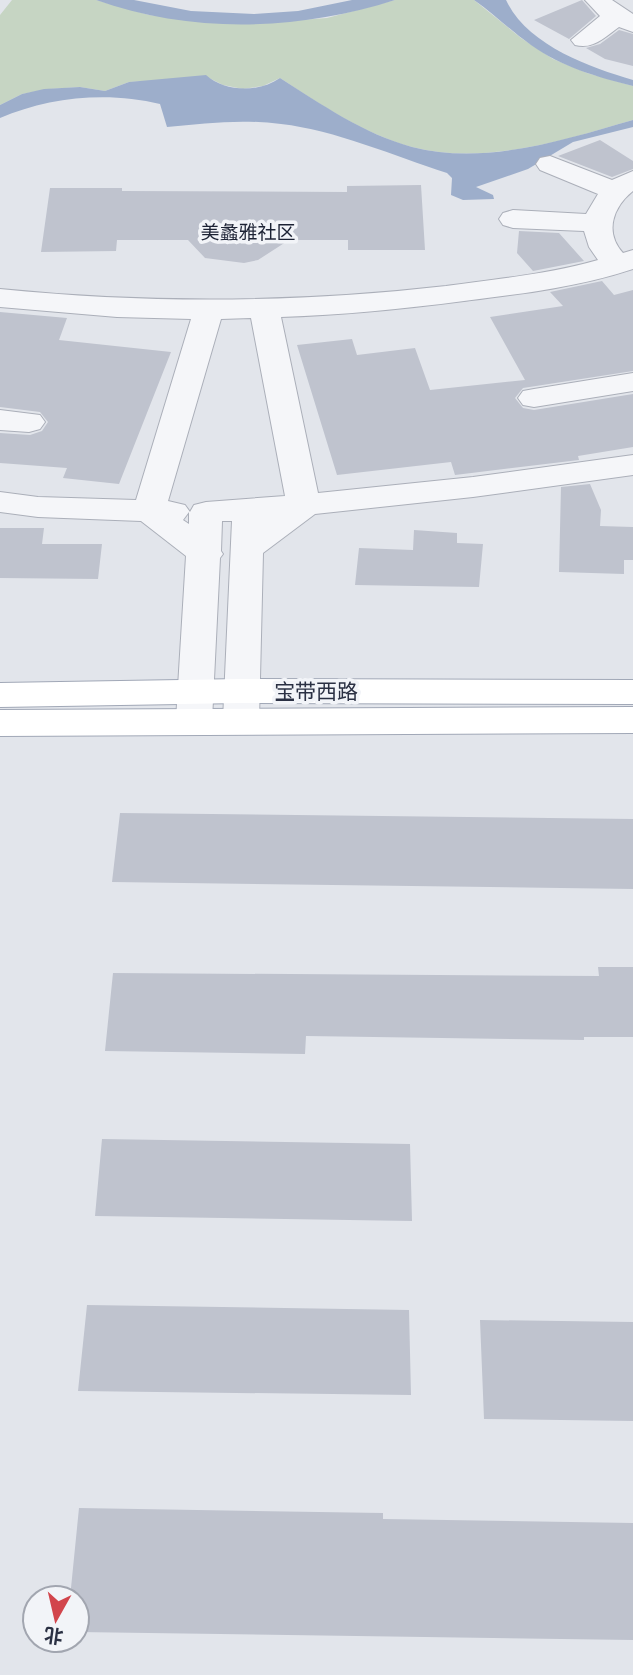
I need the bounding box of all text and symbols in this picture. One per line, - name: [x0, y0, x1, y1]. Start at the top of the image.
- district label: 美蠡雅社区: [200, 220, 296, 245]
- street label: 宝带西路: [274, 678, 358, 705]
- north arrow: [21, 1584, 91, 1654]
- text: 北: [43, 1622, 65, 1649]

